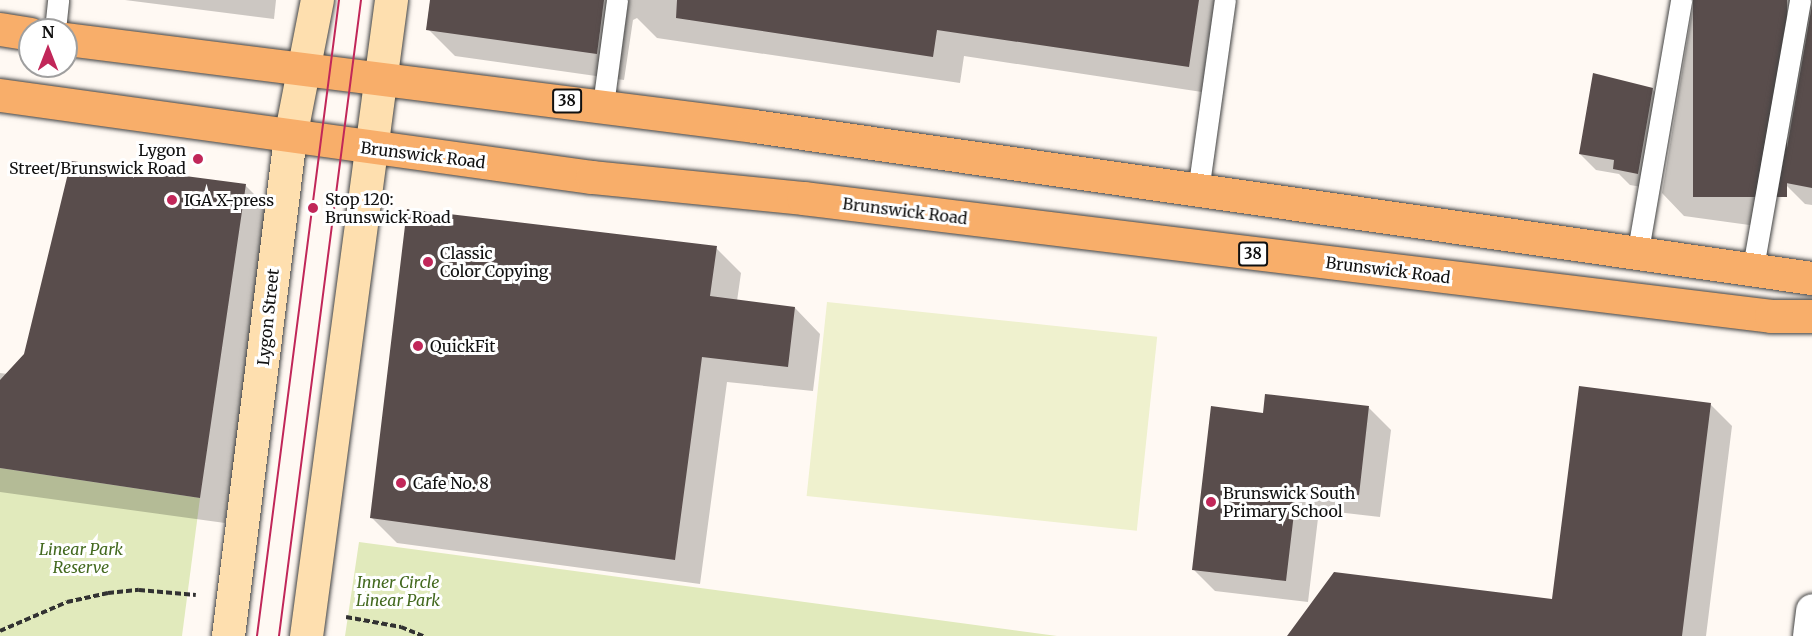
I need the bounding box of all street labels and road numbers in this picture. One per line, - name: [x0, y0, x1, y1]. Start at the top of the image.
- road number: 38: [552, 89, 582, 113]
- street label: Brunswick Road: [359, 138, 487, 172]
- street label: Brunswick Road: [841, 194, 969, 228]
- road number: 38: [1238, 242, 1268, 266]
- street label: Brunswick Road: [1324, 253, 1452, 287]
- street label: Lygon Street: [253, 268, 283, 366]

